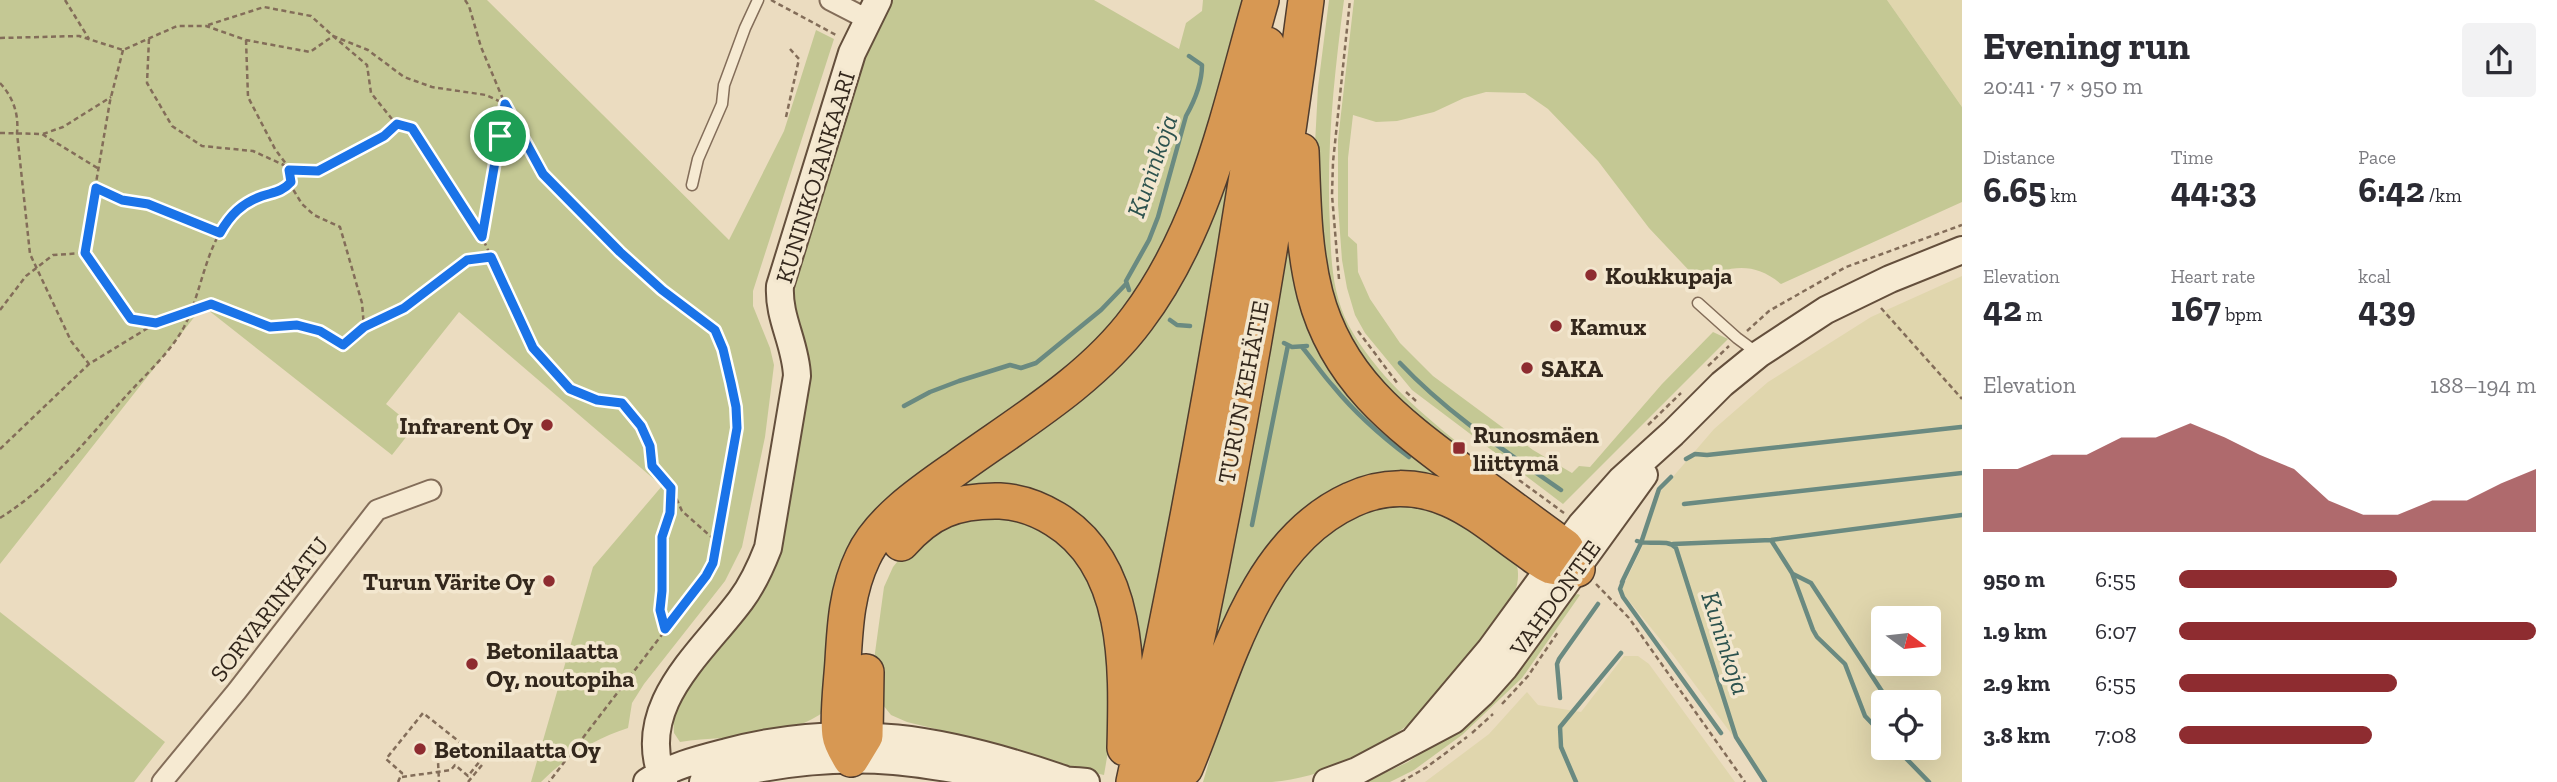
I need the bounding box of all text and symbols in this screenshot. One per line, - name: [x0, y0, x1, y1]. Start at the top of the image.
- text: Evening run: [1983, 23, 2190, 69]
- button: share: [2462, 23, 2536, 97]
- street label: KUNINKOJANKAARI: [769, 68, 861, 286]
- text: 20:41 · 7 × 950 m: [1983, 72, 2142, 100]
- pin: [470, 106, 530, 166]
- water label: Kuninkoja: [1120, 110, 1184, 222]
- icon: arrive: [481, 117, 519, 155]
- text: Distance: [1983, 146, 2055, 169]
- text: Time: [2171, 146, 2213, 169]
- text: Pace: [2358, 146, 2396, 169]
- text: 6.65: [1983, 169, 2046, 211]
- text: 44:33: [2171, 169, 2257, 211]
- text: 6:42: [2358, 169, 2425, 211]
- text: km: [2046, 184, 2077, 207]
- text: /km: [2425, 184, 2462, 207]
- place label: Koukkupaja: [1605, 261, 1732, 290]
- text: Elevation: [1983, 265, 2060, 288]
- text: Heart rate: [2171, 265, 2255, 288]
- text: kcal: [2358, 265, 2391, 288]
- marker: Koukkupaja: [1583, 267, 1599, 283]
- text: 42: [1983, 288, 2022, 330]
- text: 167: [2171, 288, 2221, 330]
- text: 439: [2358, 288, 2416, 330]
- street label: TURUN KEHÄTIE: [1211, 298, 1275, 486]
- text: m: [2022, 303, 2042, 326]
- text: bpm: [2221, 303, 2262, 326]
- place label: Kamux: [1570, 312, 1646, 341]
- marker: Kamux: [1548, 318, 1564, 334]
- place label: SAKA: [1541, 354, 1603, 383]
- marker: SAKA: [1519, 360, 1535, 376]
- text: Elevation: [1983, 371, 2076, 399]
- text: 188–194 m: [2430, 371, 2536, 399]
- place label: Infrarent Oy: [399, 411, 533, 440]
- marker: Infrarent Oy: [539, 417, 555, 433]
- place label: Runosmäen liittymä: [1473, 420, 1599, 477]
- marker: Runosmäen liittymä: [1451, 440, 1467, 456]
- street label: SORVARINKATU: [204, 531, 334, 687]
- street label: VAHDONTIE: [1503, 534, 1607, 662]
- text: 950 m: [1983, 565, 2045, 593]
- text: 6:55: [2095, 565, 2136, 593]
- place label: Turun Värite Oy: [363, 567, 535, 596]
- marker: Turun Värite Oy: [541, 573, 557, 589]
- water label: Kuninkoja: [1694, 587, 1758, 699]
- north arrow: [1871, 606, 1941, 676]
- map controls: [1871, 606, 1941, 760]
- text: 1.9 km: [1983, 617, 2047, 645]
- text: 6:07: [2095, 617, 2136, 645]
- place label: Betonilaatta Oy, noutopiha: [486, 636, 634, 693]
- marker: Betonilaatta Oy, noutopiha: [464, 656, 480, 672]
- text: 2.9 km: [1983, 669, 2050, 697]
- text: 6:55: [2095, 669, 2136, 697]
- button: locate: [1871, 690, 1941, 760]
- text: 3.8 km: [1983, 721, 2050, 749]
- text: 7:08: [2095, 721, 2137, 749]
- place label: Betonilaatta Oy: [434, 735, 601, 764]
- marker: Betonilaatta Oy: [412, 741, 428, 757]

